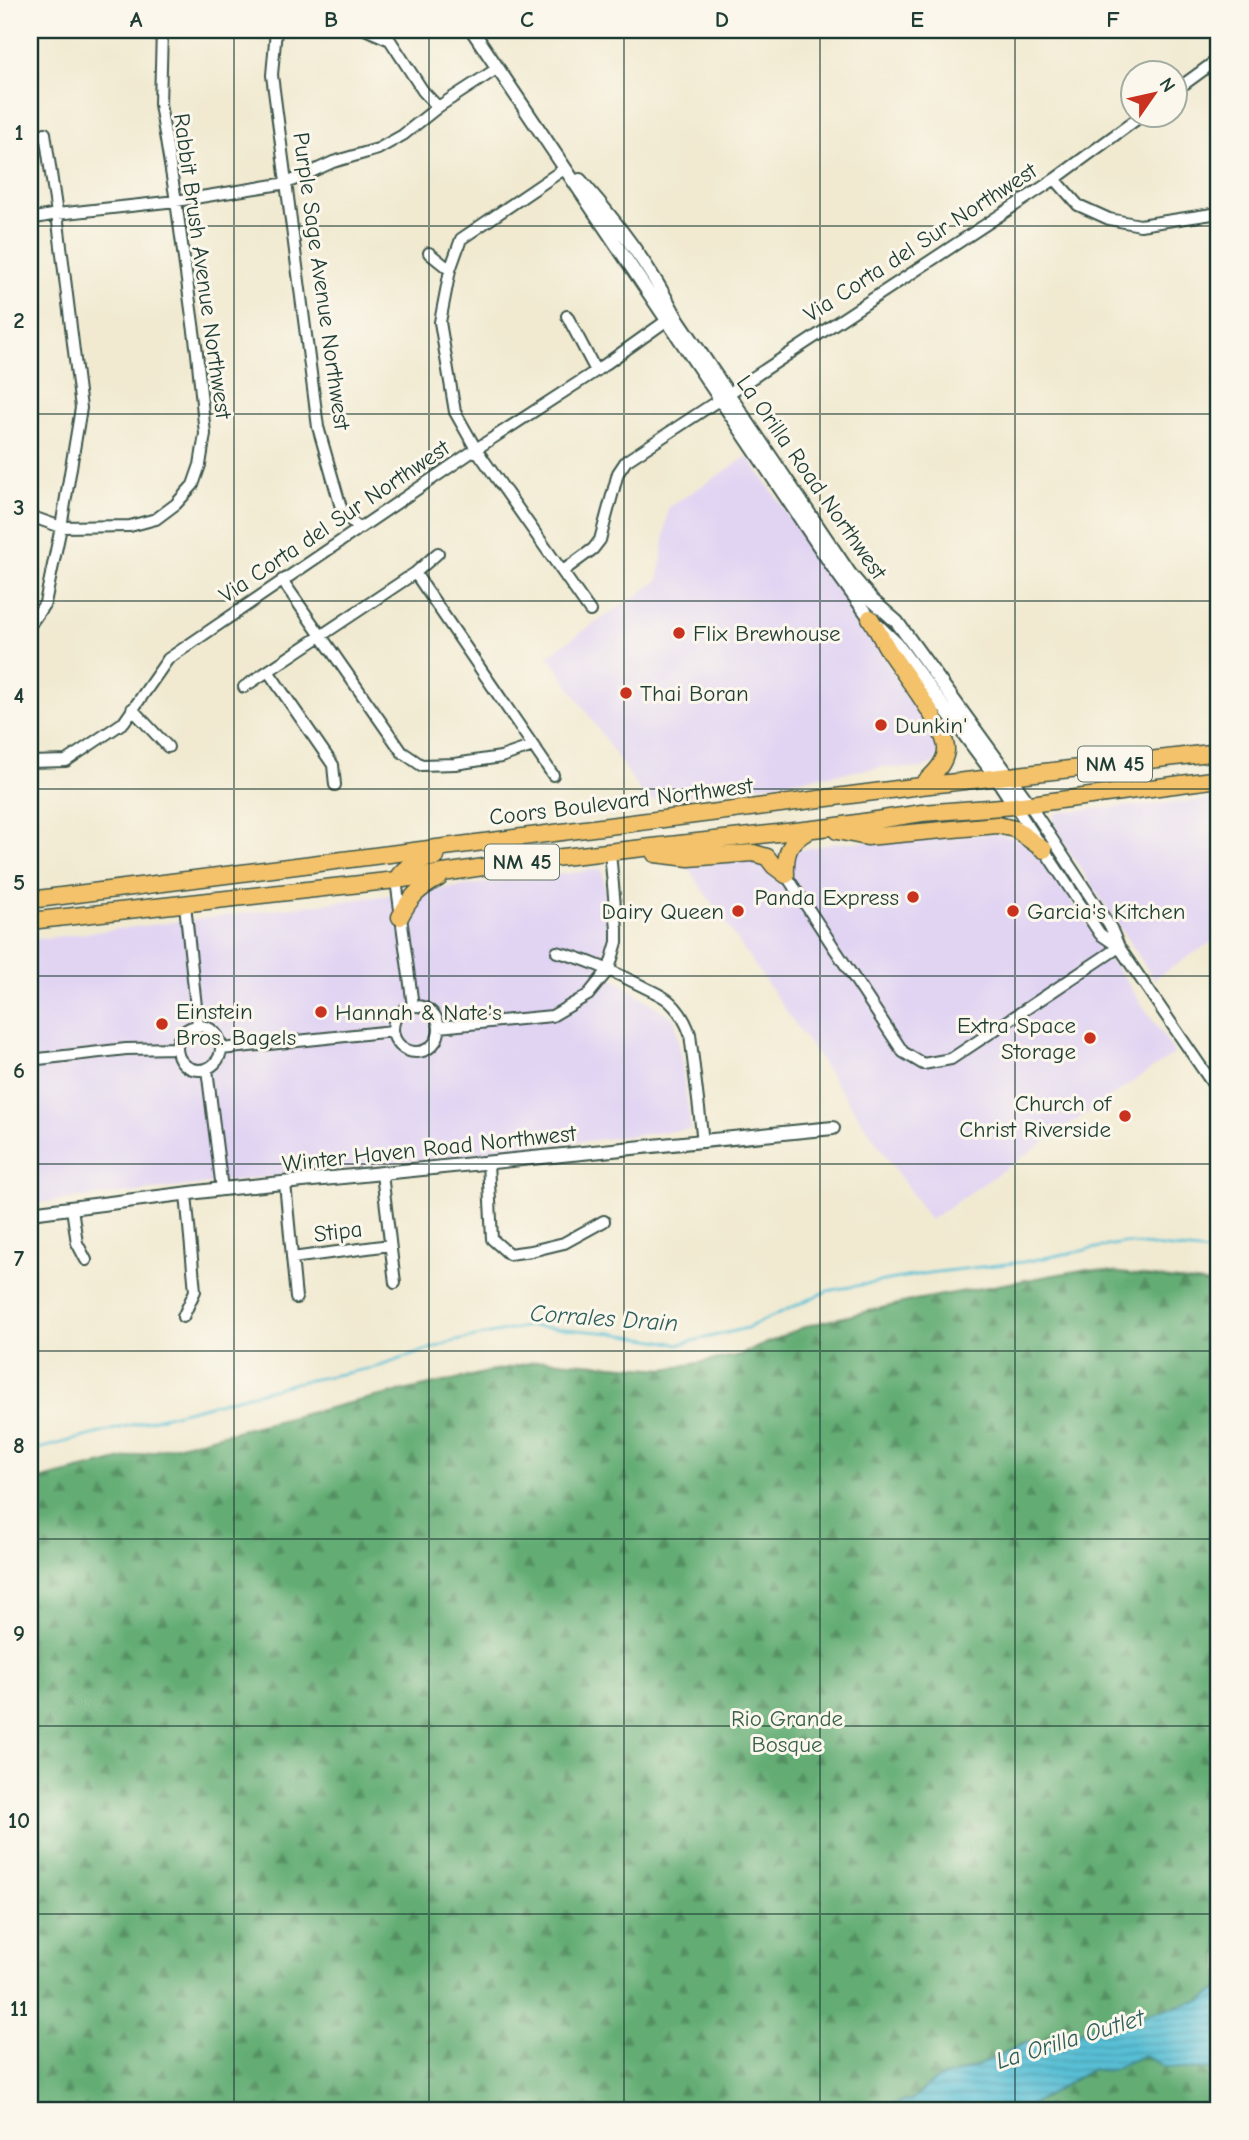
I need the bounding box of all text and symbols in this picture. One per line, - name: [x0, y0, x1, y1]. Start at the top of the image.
- text: A: [130, 6, 143, 33]
- text: B: [324, 6, 338, 33]
- text: C: [520, 6, 534, 33]
- text: D: [715, 6, 729, 33]
- text: E: [910, 6, 924, 33]
- text: F: [1106, 6, 1120, 33]
- north arrow: [1120, 60, 1190, 130]
- text: N: [1155, 74, 1180, 96]
- street label: Rabbit Brush Avenue Northwest: [168, 112, 238, 422]
- text: 1: [14, 119, 24, 146]
- street label: Purple Sage Avenue Northwest: [287, 131, 356, 433]
- street label: Via Corta del Sur Northwest: [799, 156, 1043, 328]
- text: 2: [13, 307, 25, 334]
- street label: La Orilla Road Northwest: [731, 370, 893, 586]
- street label: Via Corta del Sur Northwest: [214, 433, 456, 609]
- text: 3: [13, 494, 25, 521]
- place label: Flix Brewhouse: [693, 620, 841, 647]
- marker: Flix Brewhouse: [671, 625, 687, 641]
- place label: Thai Boran: [640, 680, 749, 707]
- text: 4: [14, 682, 25, 709]
- marker: Thai Boran: [618, 685, 634, 701]
- place label: Dunkin': [895, 712, 968, 739]
- marker: Dunkin': [873, 717, 889, 733]
- road number: NM 45: [1078, 746, 1152, 782]
- street label: Coors Boulevard Northwest: [488, 772, 756, 831]
- road number: NM 45: [485, 844, 559, 880]
- text: 5: [13, 869, 25, 896]
- place label: Panda Express: [754, 884, 899, 911]
- marker: Panda Express: [905, 889, 921, 905]
- place label: Dairy Queen: [602, 898, 724, 925]
- place label: Garcia's Kitchen: [1027, 898, 1185, 925]
- marker: Dairy Queen: [730, 903, 746, 919]
- marker: Garcia's Kitchen: [1005, 903, 1021, 919]
- place label: Einstein Bros. Bagels: [176, 998, 296, 1051]
- place label: Hannah & Nate's: [335, 999, 502, 1026]
- marker: Hannah & Nate's: [313, 1004, 329, 1020]
- place label: Extra Space Storage: [957, 1012, 1076, 1065]
- marker: Einstein Bros. Bagels: [154, 1016, 170, 1032]
- marker: Extra Space Storage: [1082, 1030, 1098, 1046]
- text: 6: [13, 1057, 25, 1084]
- place label: Church of Christ Riverside: [959, 1090, 1113, 1143]
- marker: Church of Christ Riverside: [1117, 1108, 1133, 1124]
- street label: Winter Haven Road Northwest: [281, 1119, 579, 1177]
- street label: Stipa: [312, 1215, 364, 1248]
- text: 7: [14, 1245, 25, 1272]
- water label: Corrales Drain: [529, 1299, 679, 1337]
- text: 8: [13, 1432, 25, 1459]
- text: 9: [13, 1620, 25, 1647]
- park label: Rio Grande Bosque: [731, 1705, 843, 1758]
- text: 10: [8, 1807, 30, 1834]
- text: 11: [10, 1995, 28, 2022]
- water label: La Orilla Outlet: [993, 2003, 1149, 2075]

